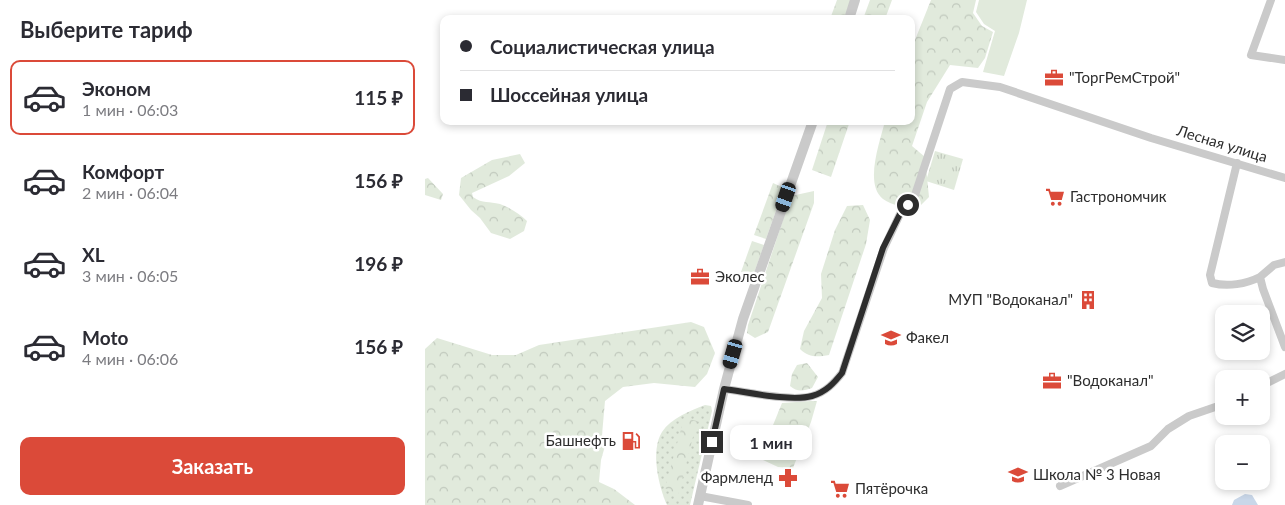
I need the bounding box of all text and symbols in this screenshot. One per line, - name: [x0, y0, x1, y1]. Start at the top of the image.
- text: Выберите тариф: [20, 16, 193, 43]
- text: Социалистическая улица: [490, 35, 715, 58]
- office icon: "ТоргРемСтрой": [1043, 67, 1065, 89]
- place label: "ТоргРемСтрой": [1069, 68, 1180, 86]
- icon: car: [22, 75, 67, 120]
- text: Эконом: [82, 77, 151, 100]
- text: Шоссейная улица: [490, 83, 648, 106]
- text: 115 ₽: [354, 86, 403, 109]
- text: 1 мин · 06:03: [82, 100, 178, 119]
- street label: Лесная улица: [1174, 120, 1270, 165]
- icon: car: [22, 158, 67, 203]
- text: Комфорт: [82, 160, 164, 183]
- text: 156 ₽: [354, 169, 403, 192]
- car: [774, 180, 797, 214]
- text: 2 мин · 06:04: [82, 183, 178, 202]
- supermarket icon: Гастрономчик: [1044, 186, 1066, 208]
- place label: Гастрономчик: [1070, 187, 1167, 205]
- route start: [897, 194, 919, 216]
- icon: car: [22, 241, 67, 286]
- text: XL: [82, 243, 105, 266]
- text: 196 ₽: [354, 252, 403, 275]
- text: 3 мин · 06:05: [82, 266, 178, 285]
- office icon: Эколес: [689, 266, 711, 288]
- place label: Эколес: [715, 267, 765, 285]
- building icon: МУП "Водоканал": [1077, 289, 1099, 311]
- place label: МУП "Водоканал": [948, 290, 1073, 308]
- map controls: [1215, 305, 1270, 490]
- button: layers: [1215, 305, 1270, 360]
- icon: car: [22, 324, 67, 369]
- text: Moto: [82, 326, 128, 349]
- school or university icon: Факел: [880, 327, 902, 349]
- place label: Факел: [906, 328, 949, 346]
- text: 156 ₽: [354, 335, 403, 358]
- car: [721, 338, 744, 370]
- text: 4 мин · 06:06: [82, 349, 178, 368]
- office icon: "Водоканал": [1041, 370, 1063, 392]
- button: +: [1215, 370, 1270, 425]
- place label: "Водоканал": [1067, 371, 1153, 389]
- callout: 1 мин: [729, 424, 812, 460]
- fuel station icon: Башнефть: [620, 430, 642, 452]
- place label: Башнефть: [546, 431, 616, 449]
- route end: [701, 431, 723, 453]
- text: 1 мин: [749, 433, 793, 452]
- button: −: [1215, 435, 1270, 490]
- button: Заказать: [20, 437, 405, 495]
- school or university icon: Школа № 3 Новая: [1007, 464, 1029, 486]
- place label: Школа № 3 Новая: [1033, 465, 1161, 483]
- pharmacy icon: Фармленд: [777, 467, 799, 489]
- place label: Фармленд: [701, 468, 773, 486]
- supermarket icon: Пятёрочка: [829, 478, 851, 500]
- place label: Пятёрочка: [855, 479, 928, 497]

